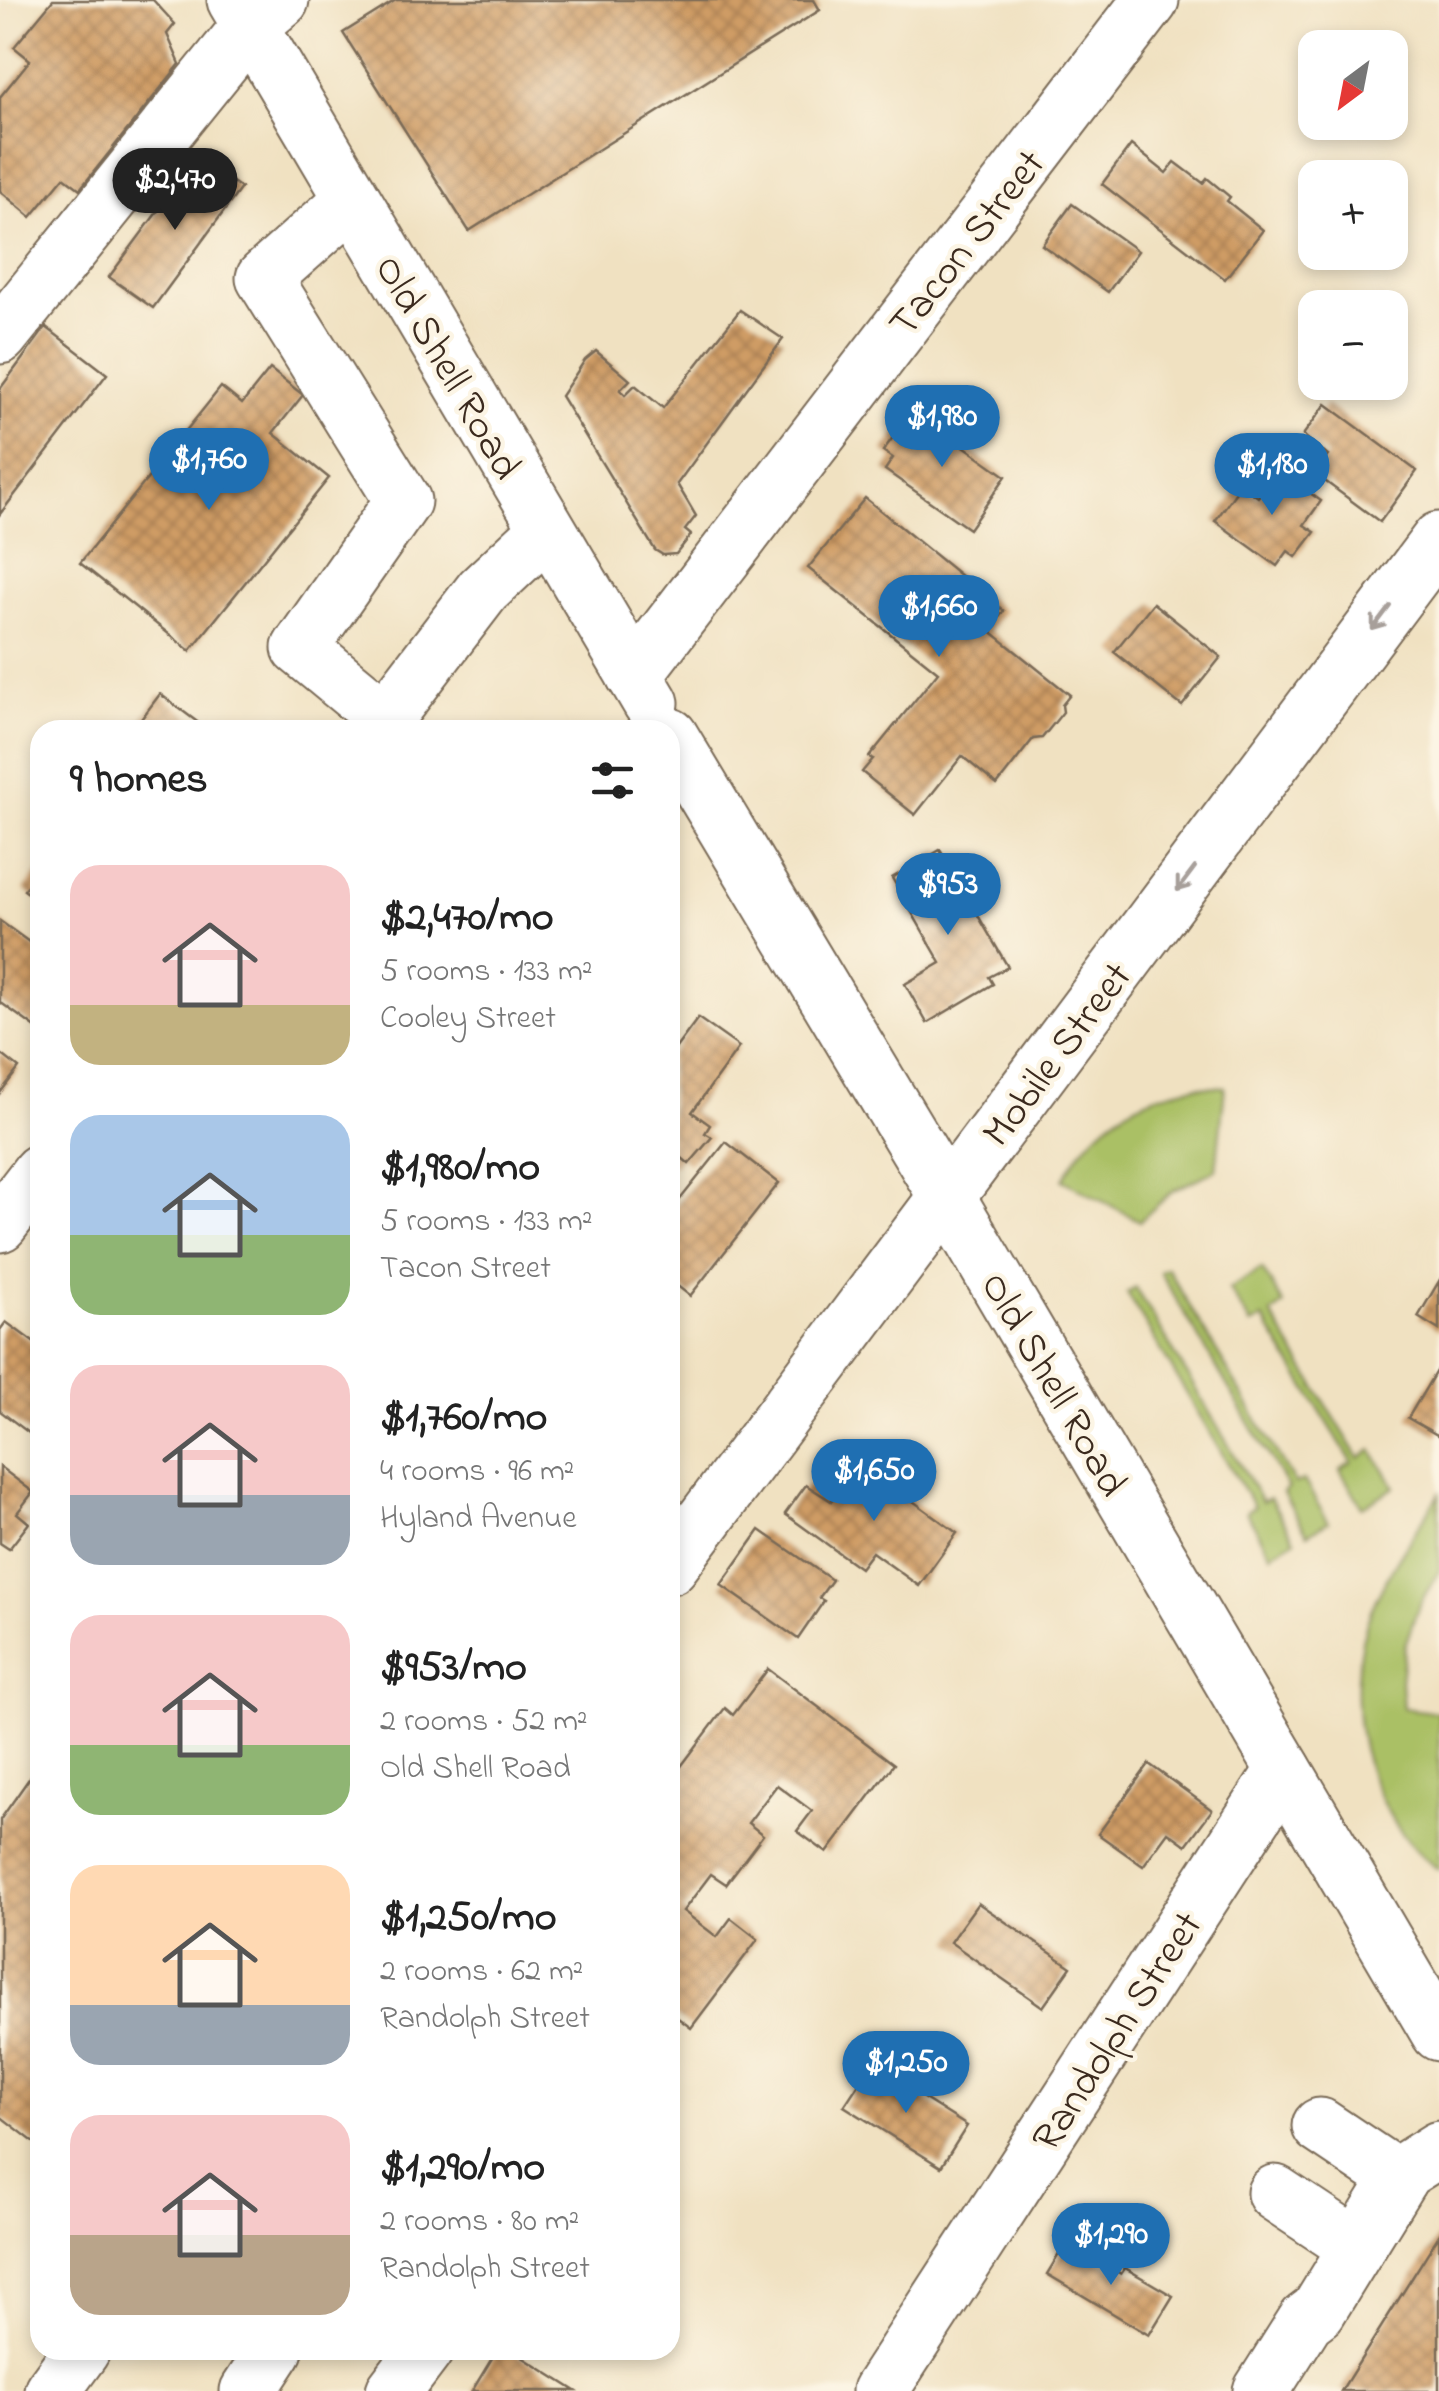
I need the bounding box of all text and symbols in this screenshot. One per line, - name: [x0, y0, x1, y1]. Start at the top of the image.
- north arrow: [1298, 30, 1408, 140]
- map controls: [1298, 30, 1408, 400]
- street label: Tacon Street: [875, 138, 1062, 352]
- pin: $2,470: [94, 148, 256, 233]
- text: $2,470: [135, 157, 215, 204]
- button: +: [1298, 160, 1408, 270]
- street label: Old Shell Road: [357, 245, 535, 492]
- button: −: [1298, 290, 1408, 400]
- pin: $1,980: [861, 385, 1023, 470]
- text: $1,980: [907, 394, 977, 441]
- pin: $1,760: [128, 428, 290, 513]
- pin: $1,180: [1191, 433, 1353, 518]
- text: $1,760: [171, 437, 247, 484]
- text: $1,180: [1236, 442, 1308, 489]
- pin: $1,660: [858, 575, 1020, 660]
- text: $1,660: [900, 584, 978, 631]
- one-way arrow: [1370, 604, 1391, 631]
- text: 9 homes: [70, 750, 208, 811]
- icon: filters: [585, 753, 640, 808]
- pin: $953: [889, 853, 1007, 938]
- text: $953: [918, 862, 978, 909]
- one-way arrow: [1175, 864, 1196, 892]
- text: $2,470/mo: [380, 888, 554, 949]
- icon: home: [150, 905, 270, 1025]
- text: 5 rooms · 133 m²: [380, 949, 592, 996]
- street label: Mobile Street: [969, 950, 1149, 1161]
- text: Cooley Street: [380, 996, 556, 1043]
- text: $1,980/mo: [380, 1138, 540, 1199]
- icon: home: [150, 1155, 270, 1275]
- text: 5 rooms · 133 m²: [380, 1199, 592, 1246]
- text: Tacon Street: [380, 1246, 551, 1293]
- street label: Old Shell Road: [963, 1262, 1141, 1509]
- text: $1,760/mo: [380, 1388, 547, 1449]
- icon: home: [150, 1405, 270, 1525]
- pin: $1,650: [793, 1439, 955, 1524]
- text: $1,650: [833, 1448, 915, 1495]
- text: 4 rooms · 96 m²: [380, 1449, 574, 1496]
- text: Hyland Avenue: [380, 1496, 576, 1543]
- text: $953/mo: [380, 1638, 527, 1699]
- icon: home: [150, 1655, 270, 1775]
- text: 2 rooms · 52 m²: [380, 1699, 588, 1746]
- text: Old Shell Road: [380, 1746, 571, 1793]
- text: $1,250/mo: [380, 1888, 556, 1949]
- street label: Randolph Street: [1018, 1900, 1219, 2165]
- icon: home: [150, 1905, 270, 2025]
- text: 2 rooms · 62 m²: [380, 1949, 583, 1996]
- text: Randolph Street: [380, 1996, 590, 2043]
- pin: $1,250: [825, 2031, 987, 2116]
- text: $1,250: [864, 2040, 948, 2087]
- text: $1,290/mo: [380, 2138, 545, 2199]
- icon: home: [150, 2155, 270, 2275]
- text: 2 rooms · 80 m²: [380, 2199, 579, 2246]
- pin: $1,290: [1030, 2203, 1192, 2288]
- text: $1,290: [1074, 2212, 1148, 2259]
- text: Randolph Street: [380, 2246, 590, 2293]

